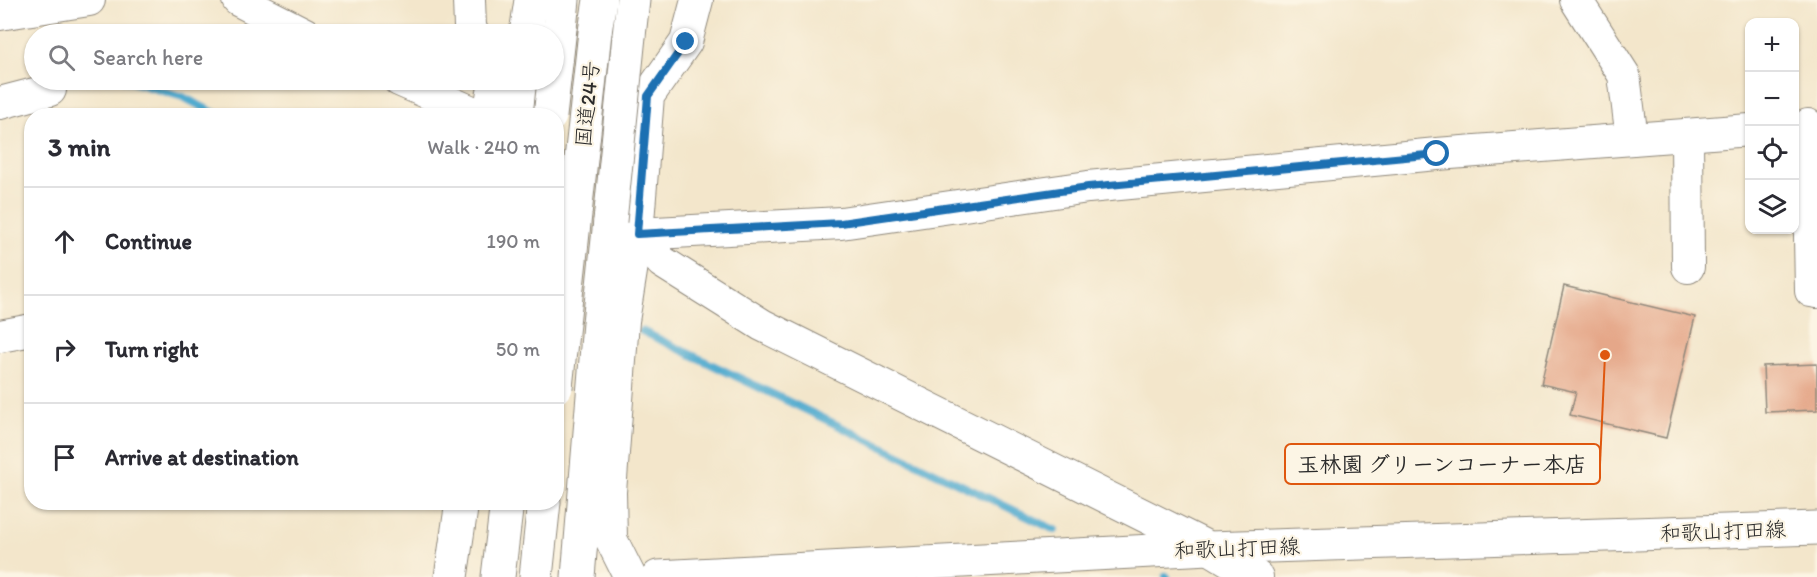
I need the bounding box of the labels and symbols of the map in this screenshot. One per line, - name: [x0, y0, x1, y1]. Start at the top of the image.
- route end: [672, 28, 698, 54]
- street label: 国道24号: [570, 60, 604, 148]
- route start: [1423, 140, 1449, 166]
- callout: 玉林園 グリーンコーナー本店: [1285, 444, 1600, 484]
- text: 玉林園 グリーンコーナー本店: [1297, 451, 1587, 478]
- street label: 和歌山打田線: [1660, 516, 1786, 546]
- street label: 和歌山打田線: [1174, 533, 1300, 563]

